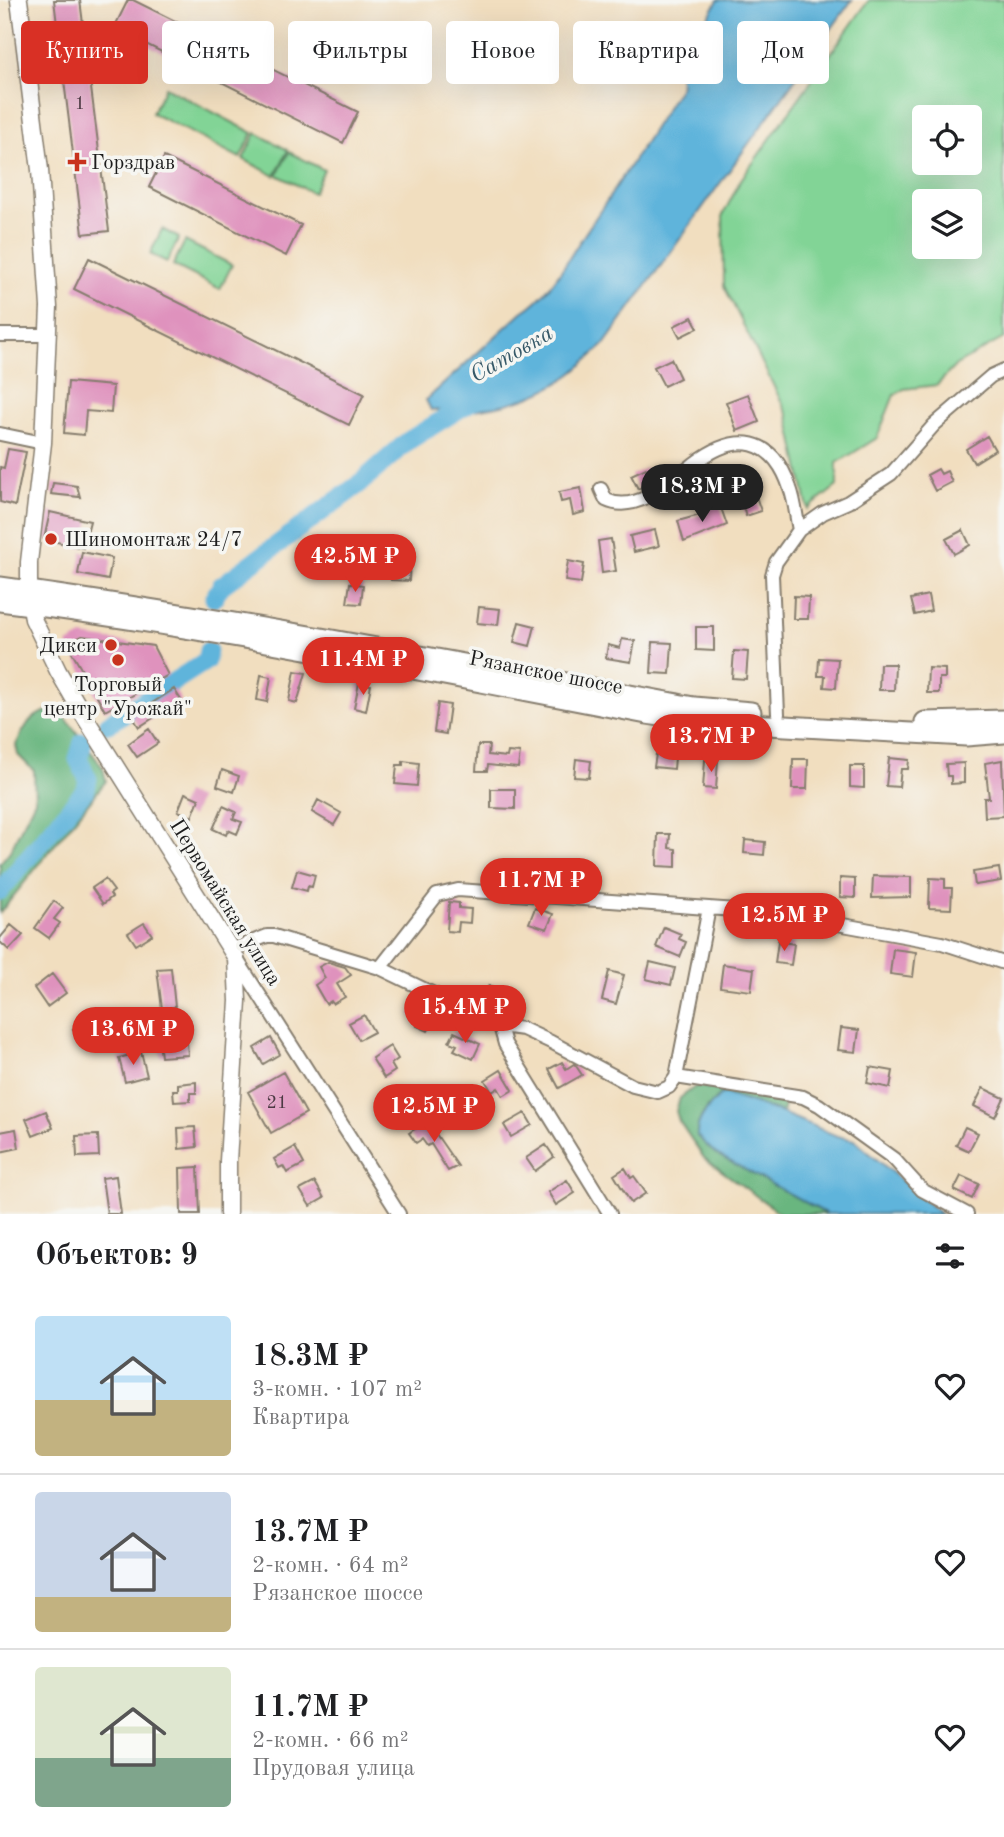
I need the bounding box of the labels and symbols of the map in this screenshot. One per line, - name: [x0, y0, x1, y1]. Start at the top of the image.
- house number: 1: [75, 95, 85, 113]
- place label: Горздрав: [91, 153, 175, 174]
- marker: Горздрав: [69, 154, 85, 170]
- water label: Сатовка: [466, 321, 557, 387]
- pin: 18.3M ₽: [637, 464, 767, 524]
- place label: Шиномонтаж 24/7: [65, 530, 243, 551]
- marker: Шиномонтаж 24/7: [43, 531, 59, 547]
- pin: 42.5M ₽: [290, 534, 420, 594]
- place label: Дикси: [39, 636, 97, 657]
- marker: Дикси: [103, 637, 119, 653]
- pin: 11.4M ₽: [298, 638, 428, 697]
- street label: Рязанское шоссе: [467, 648, 624, 699]
- marker: Торговый центр "Урожай": [110, 652, 126, 668]
- place label: Торговый центр "Урожай": [44, 675, 192, 720]
- pin: 13.7M ₽: [646, 714, 776, 774]
- street label: Первомайская улица: [165, 816, 284, 990]
- pin: 11.7M ₽: [476, 858, 606, 918]
- pin: 12.5M ₽: [719, 894, 849, 953]
- pin: 15.4M ₽: [400, 986, 530, 1045]
- pin: 13.6M ₽: [68, 1007, 198, 1067]
- pin: 12.5M ₽: [369, 1084, 499, 1144]
- house number: 21: [267, 1094, 287, 1112]

